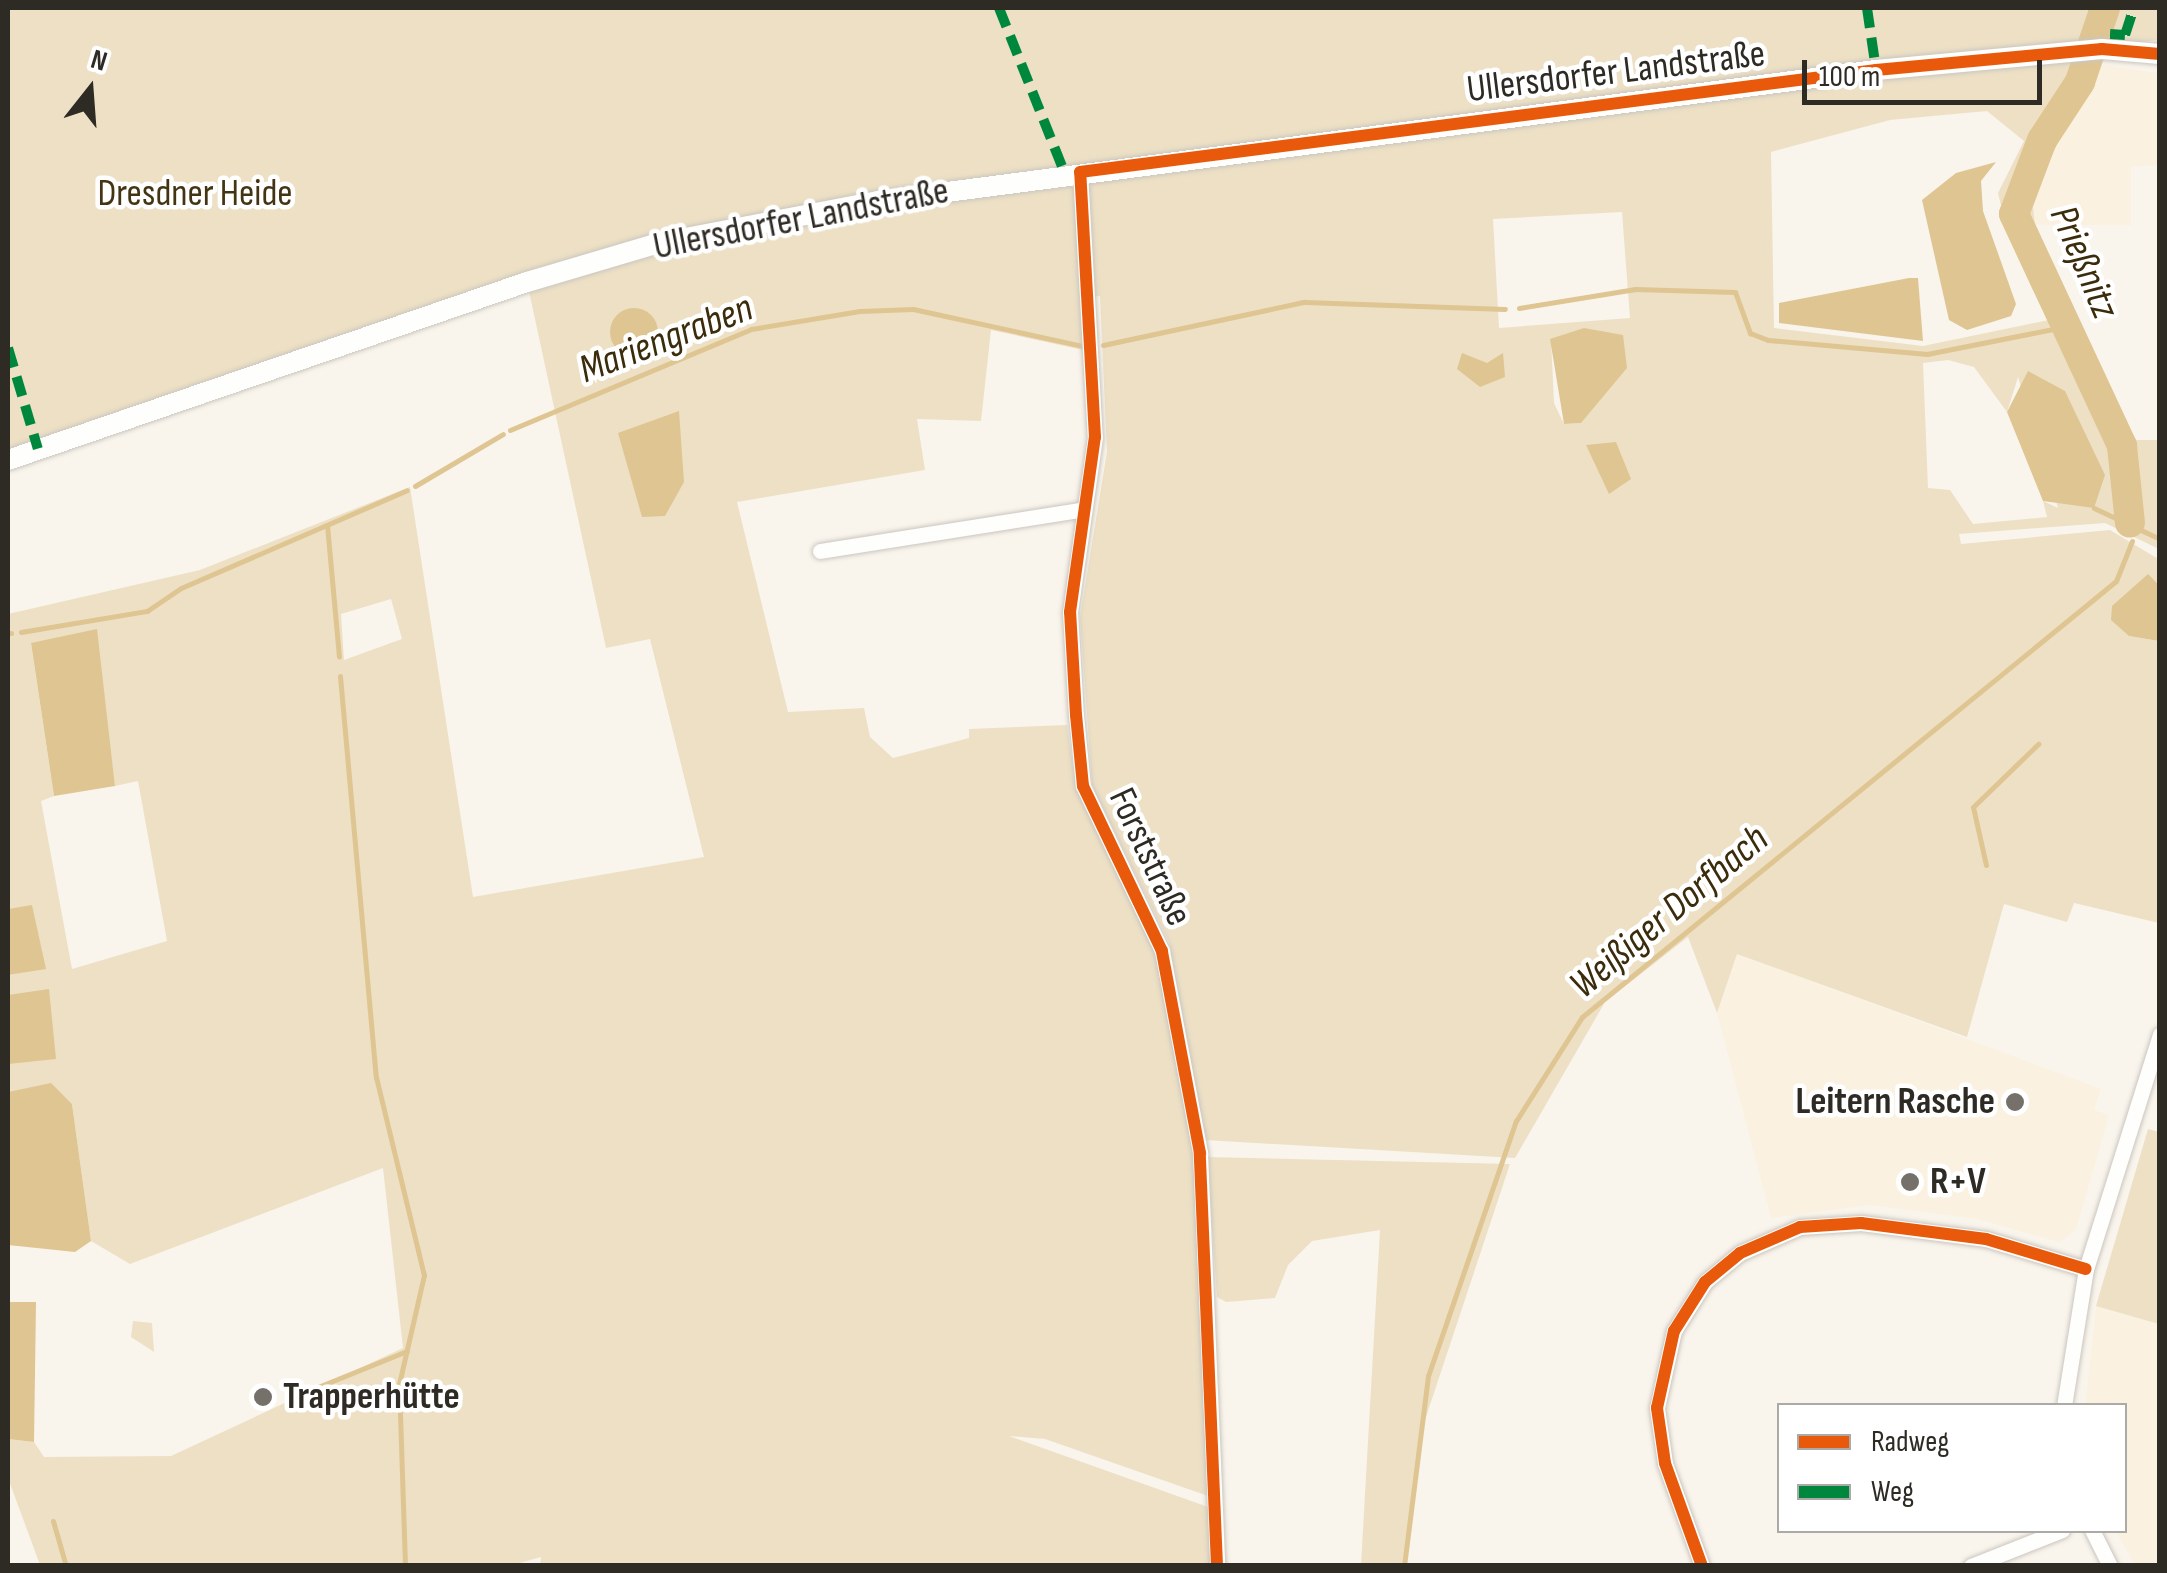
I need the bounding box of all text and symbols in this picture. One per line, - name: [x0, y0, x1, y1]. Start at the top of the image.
- street label: Ullersdorfer Landstraße: [1464, 31, 1768, 113]
- north arrow: [40, 40, 140, 140]
- scale bar: [1807, 40, 2047, 102]
- text: N: [87, 43, 111, 79]
- text: 100 m: [1819, 59, 1880, 95]
- street label: Ullersdorfer Landstraße: [650, 168, 952, 270]
- park label: Dresdner Heide: [97, 171, 293, 217]
- water label: Prießnitz: [2039, 199, 2129, 325]
- water label: Mariengraben: [572, 284, 760, 394]
- street label: Forststraße: [1098, 781, 1202, 933]
- water label: Weißiger Dorfbach: [1560, 815, 1778, 1009]
- place label: Leitern Rasche: [1796, 1079, 1995, 1125]
- marker: Leitern Rasche: [2004, 1091, 2026, 1113]
- place label: R+V: [1930, 1159, 1986, 1205]
- marker: R+V: [1899, 1171, 1921, 1193]
- place label: Trapperhütte: [283, 1374, 460, 1420]
- marker: Trapperhütte: [252, 1386, 274, 1408]
- legend: [1777, 1403, 2127, 1533]
- text: Radweg: [1871, 1424, 1949, 1460]
- text: Weg: [1871, 1474, 1914, 1510]

